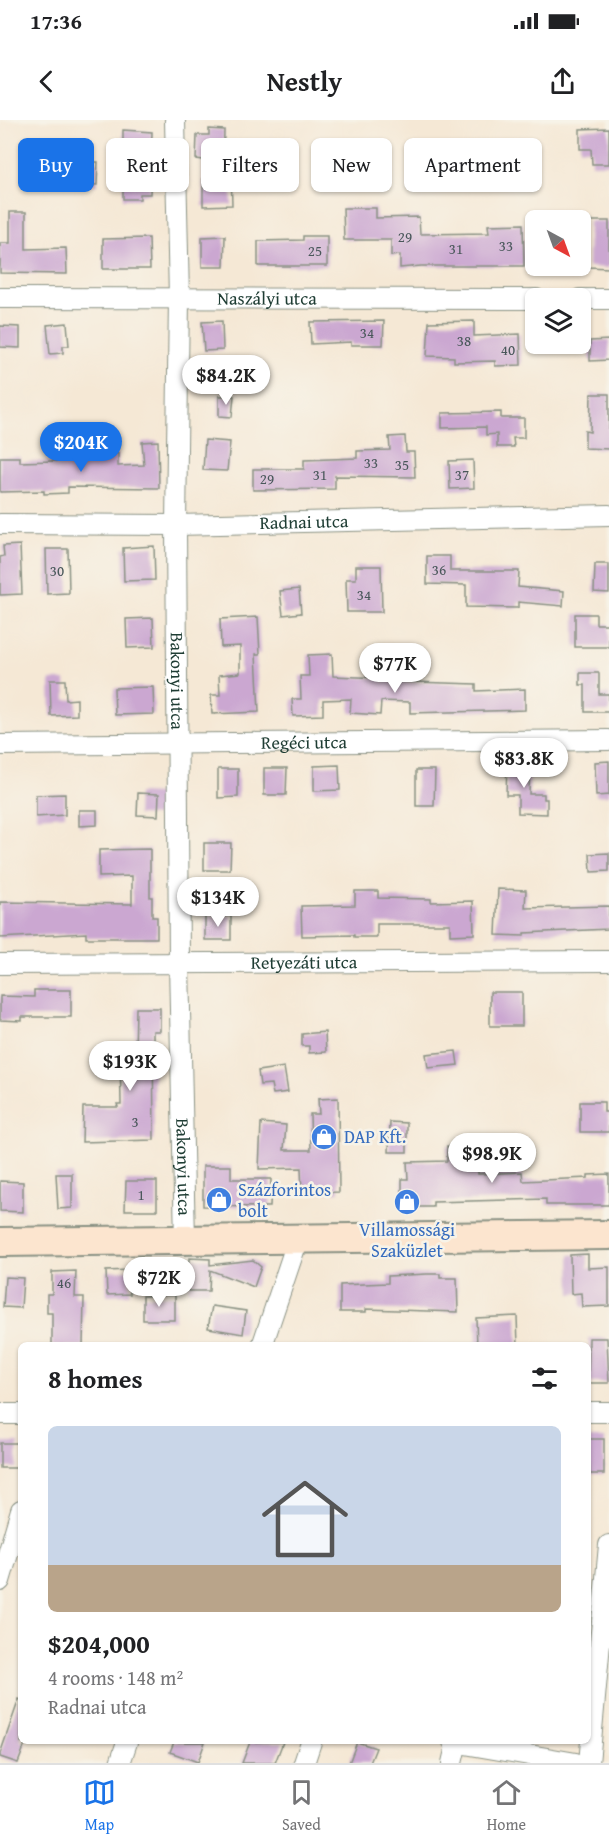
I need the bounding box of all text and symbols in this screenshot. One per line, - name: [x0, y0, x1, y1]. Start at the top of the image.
- text: 17:36: [30, 5, 82, 37]
- text: Nestly: [267, 61, 342, 101]
- icon: back: [30, 65, 63, 98]
- icon: share: [546, 65, 579, 98]
- chip: Buy: [18, 138, 94, 192]
- chip: Rent: [106, 138, 189, 192]
- chip: Filters: [201, 138, 299, 192]
- chip: New: [311, 138, 392, 192]
- chip: Apartment: [404, 138, 542, 192]
- north arrow: [525, 210, 591, 276]
- map controls: [525, 210, 591, 354]
- house number: 29: [398, 226, 412, 247]
- house number: 33: [499, 235, 513, 256]
- house number: 31: [449, 238, 463, 259]
- house number: 25: [308, 240, 322, 261]
- street label: Naszályi utca: [217, 284, 317, 312]
- button: layers: [525, 288, 591, 354]
- house number: 34: [360, 322, 374, 343]
- house number: 38: [457, 330, 471, 351]
- house number: 40: [501, 339, 515, 360]
- pin: $84.2K: [177, 355, 275, 406]
- text: $84.2K: [196, 360, 256, 389]
- pin: $204K: [39, 422, 123, 473]
- text: $204K: [54, 427, 108, 456]
- house number: 33: [364, 452, 378, 473]
- house number: 35: [395, 454, 409, 475]
- house number: 31: [313, 464, 327, 485]
- house number: 37: [455, 464, 469, 485]
- house number: 29: [260, 468, 274, 489]
- street label: Radnai utca: [259, 507, 349, 536]
- house number: 36: [432, 559, 446, 580]
- house number: 30: [50, 560, 64, 581]
- house number: 34: [357, 584, 371, 605]
- street label: Bakonyi utca: [164, 632, 191, 730]
- pin: $77K: [359, 643, 431, 694]
- text: $77K: [373, 648, 417, 677]
- street label: Regéci utca: [261, 728, 348, 756]
- pin: $83.8K: [475, 738, 573, 789]
- text: $83.8K: [494, 743, 554, 772]
- pin: $134K: [176, 877, 260, 928]
- text: $134K: [191, 882, 245, 911]
- street label: Retyezáti utca: [251, 948, 358, 976]
- pin: $193K: [88, 1041, 172, 1092]
- text: $193K: [103, 1046, 157, 1075]
- house number: 3: [131, 1111, 139, 1132]
- street label: Bakonyi utca: [169, 1118, 198, 1216]
- shop icon: DAP Kft.: [309, 1122, 339, 1152]
- place label: DAP Kft.: [344, 1123, 406, 1150]
- pin: $98.9K: [443, 1133, 541, 1184]
- text: $98.9K: [462, 1138, 522, 1167]
- place label: Százforintos bolt: [238, 1176, 331, 1224]
- house number: 1: [137, 1184, 145, 1205]
- shop icon: Százforintos bolt: [204, 1185, 234, 1215]
- shop icon: Villamossági Szaküzlet: [392, 1187, 422, 1217]
- place label: Villamossági Szaküzlet: [359, 1216, 455, 1264]
- pin: $72K: [123, 1257, 195, 1308]
- text: $72K: [137, 1262, 181, 1291]
- house number: 46: [57, 1272, 71, 1293]
- text: 8 homes: [48, 1359, 143, 1398]
- icon: filters: [528, 1362, 561, 1395]
- icon: home: [251, 1465, 359, 1573]
- text: $204,000: [48, 1624, 150, 1663]
- text: 4 rooms · 148 m²: [48, 1663, 183, 1692]
- text: Radnai utca: [48, 1692, 147, 1721]
- tab: Map: [83, 1776, 116, 1836]
- tab: Saved: [282, 1776, 321, 1836]
- tab: Home: [487, 1776, 526, 1836]

